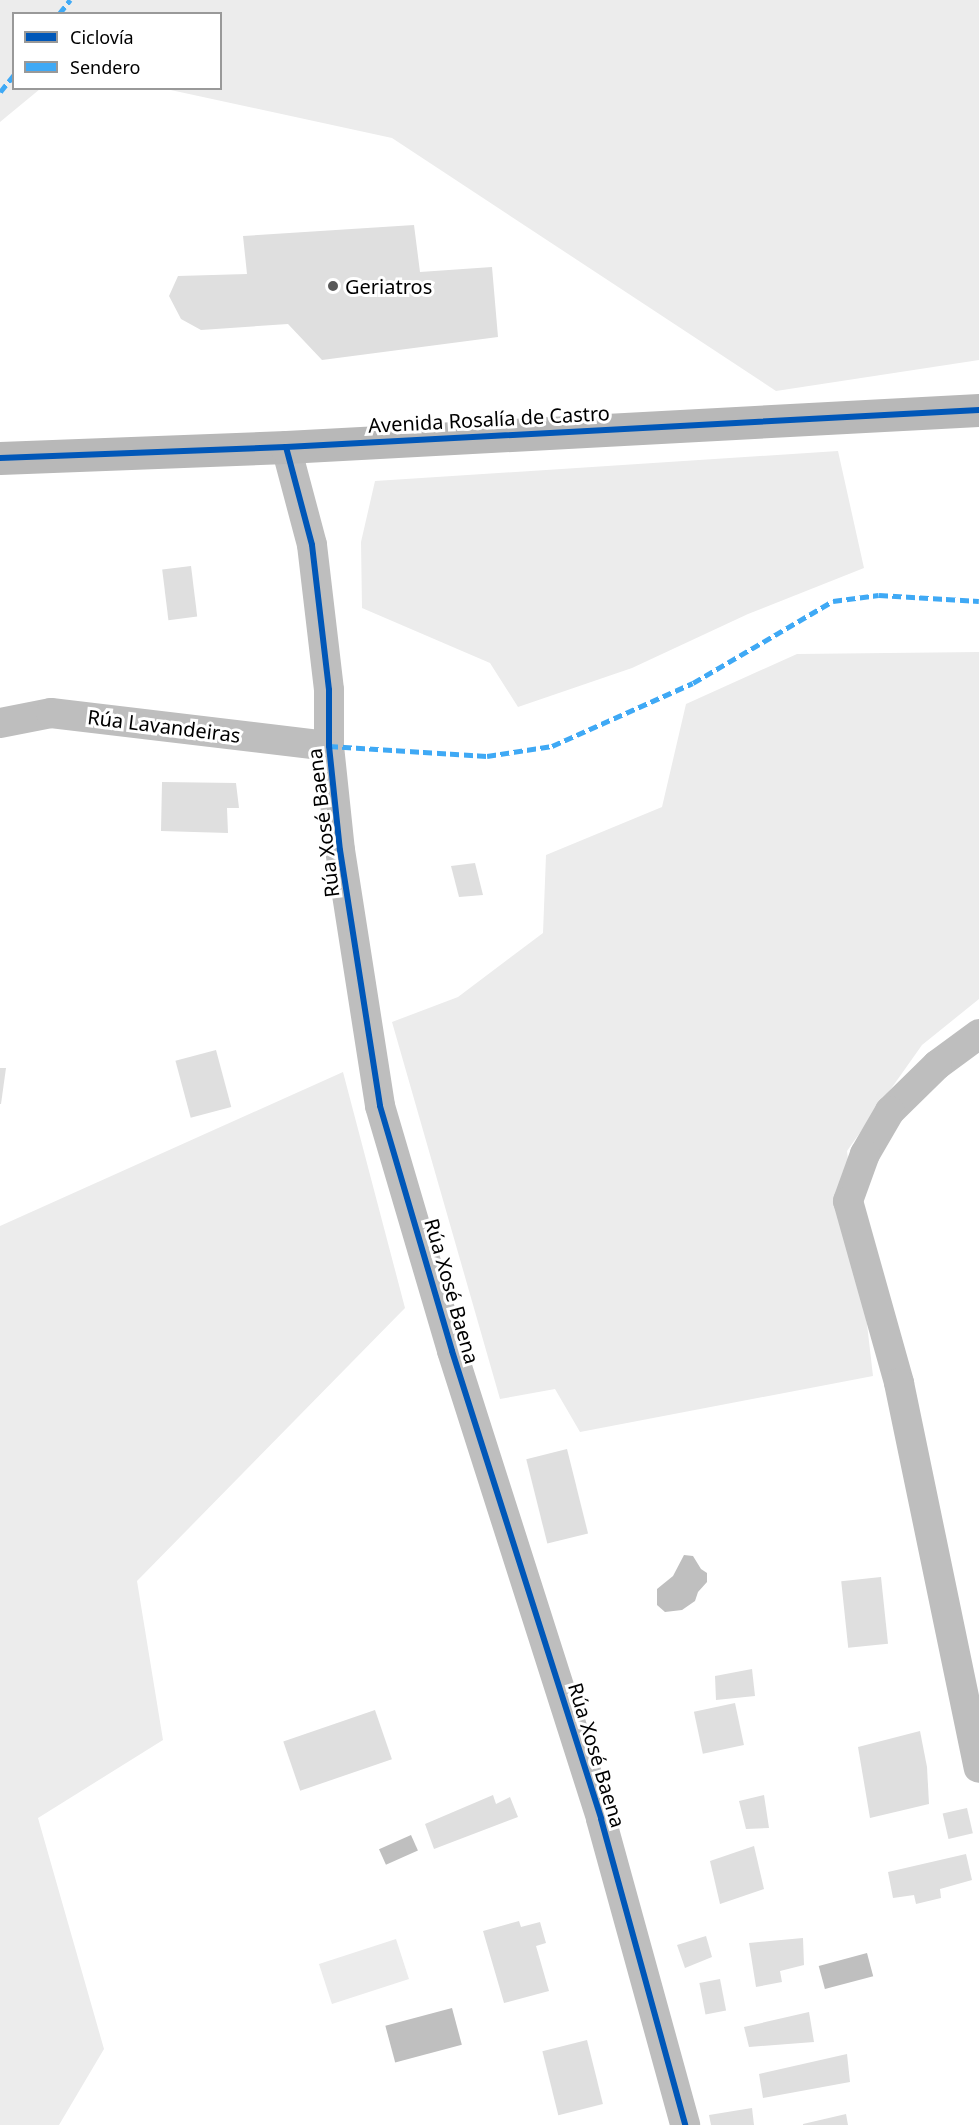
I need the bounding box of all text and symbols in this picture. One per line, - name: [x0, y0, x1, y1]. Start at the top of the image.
- legend: [12, 12, 222, 90]
- text: Ciclovía: [70, 25, 134, 49]
- text: Sendero: [70, 55, 140, 79]
- place label: Geriatros: [345, 274, 432, 298]
- marker: Geriatros: [326, 279, 340, 293]
- street label: Avenida Rosalía de Castro: [368, 401, 610, 437]
- street label: Rúa Lavandeiras: [86, 705, 242, 747]
- street label: Rúa Xosé Baena: [302, 747, 344, 899]
- street label: Rúa Xosé Baena: [420, 1216, 484, 1366]
- street label: Rúa Xosé Baena: [564, 1680, 630, 1830]

